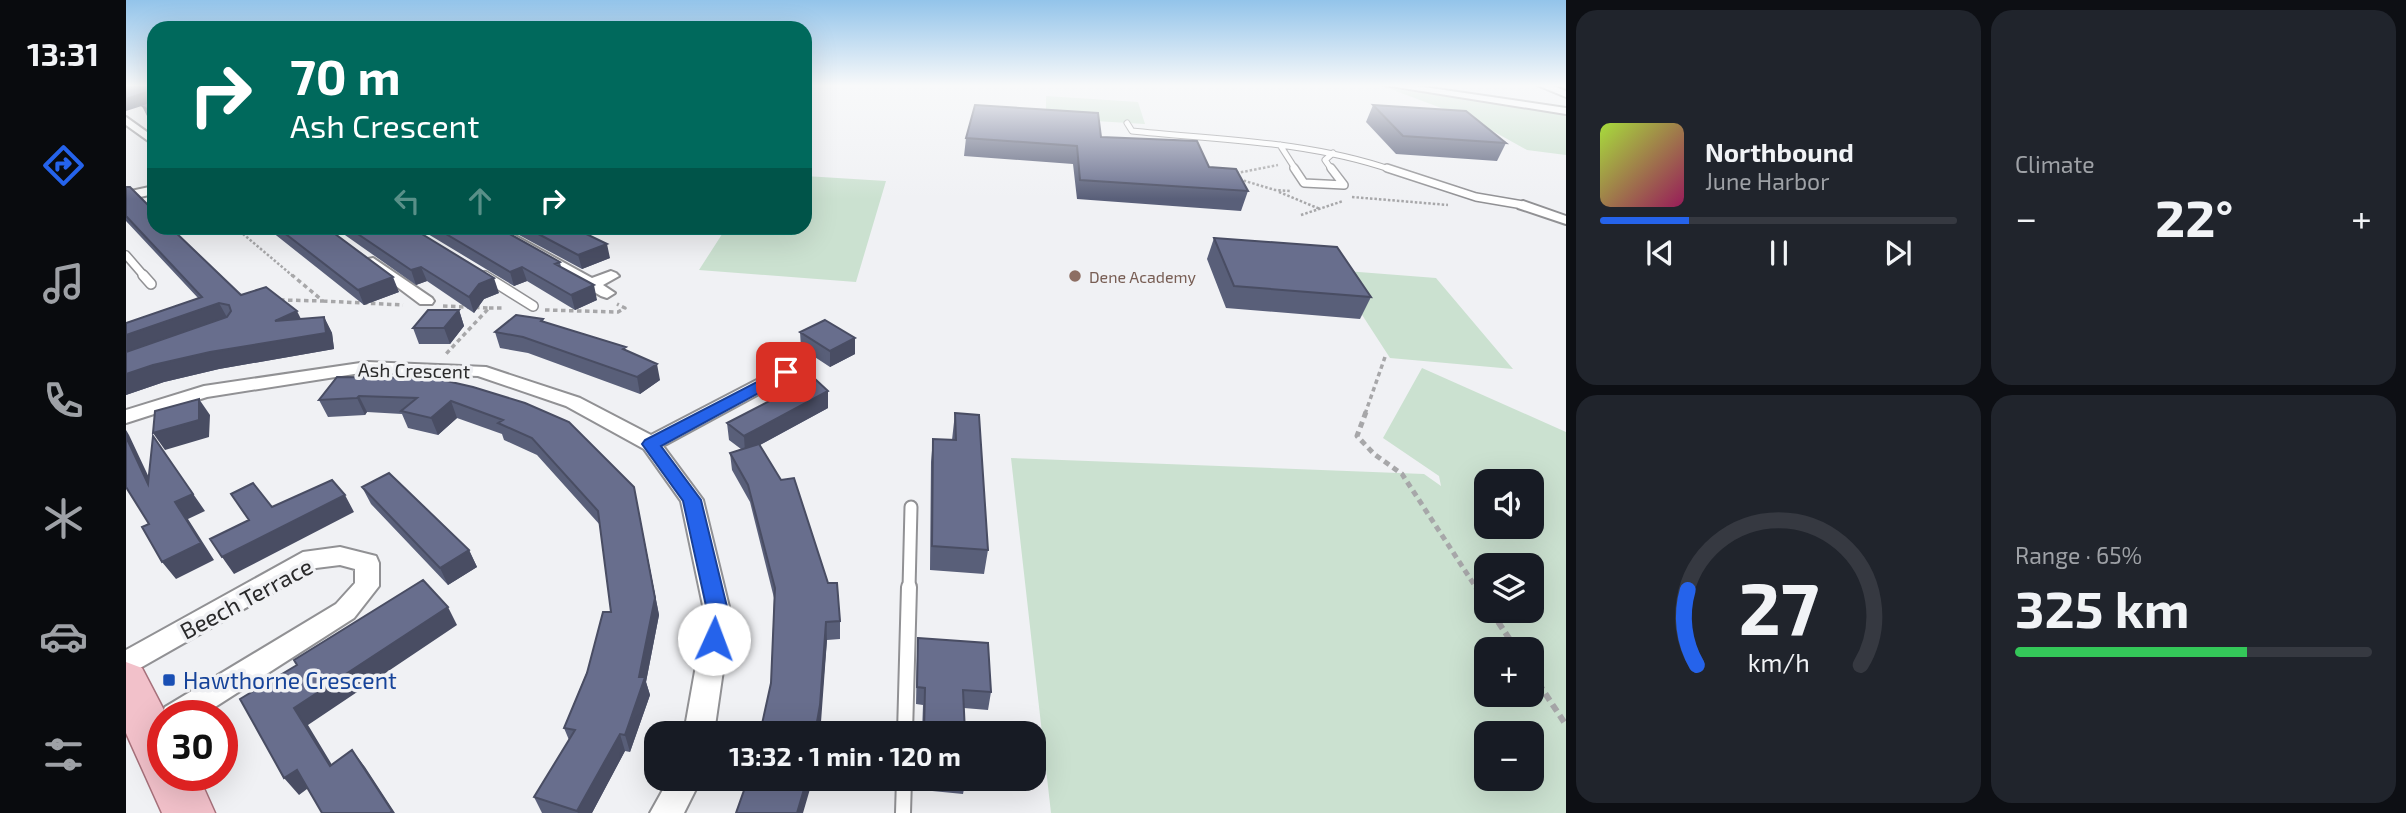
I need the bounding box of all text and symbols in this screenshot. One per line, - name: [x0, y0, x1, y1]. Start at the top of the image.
- text: 13:31: [27, 34, 99, 72]
- text: 70 m: [290, 46, 401, 105]
- icon: right: [175, 49, 266, 140]
- text: Ash Crescent: [290, 106, 479, 144]
- text: Northbound: [1705, 136, 1854, 167]
- icon: directions: [39, 141, 88, 190]
- text: Climate: [2015, 150, 2095, 178]
- text: June Harbor: [1705, 167, 1829, 195]
- icon: left: [388, 182, 426, 220]
- icon: ahead: [461, 182, 499, 220]
- icon: right: [534, 182, 572, 220]
- text: 22°: [2155, 185, 2233, 247]
- text: −: [2015, 194, 2037, 240]
- text: +: [2351, 194, 2372, 240]
- icon: previous: [1641, 234, 1679, 272]
- icon: pause: [1760, 234, 1798, 272]
- icon: next: [1879, 234, 1917, 272]
- icon: music: [39, 259, 88, 308]
- place label: Dene Academy: [1089, 267, 1197, 286]
- marker: Dene Academy: [1067, 268, 1083, 284]
- pin: [756, 342, 816, 402]
- icon: arrive: [767, 353, 805, 391]
- street label: Ash Crescent: [358, 358, 470, 382]
- icon: phone: [39, 376, 88, 425]
- map controls: [1474, 469, 1544, 791]
- button: sound: [1474, 469, 1544, 539]
- icon: climate: [39, 494, 88, 543]
- text: Range · 65%: [2015, 541, 2142, 569]
- street label: Beech Terrace: [175, 551, 317, 645]
- button: layers: [1474, 553, 1544, 623]
- text: 27: [1738, 562, 1819, 650]
- text: 325 km: [2015, 576, 2190, 638]
- position arrow: [677, 602, 751, 676]
- icon: car: [39, 612, 88, 661]
- button: +: [1474, 637, 1544, 707]
- text: km/h: [1747, 647, 1810, 677]
- place label: Hawthorne Crescent: [183, 666, 397, 694]
- marker: Hawthorne Crescent: [161, 672, 177, 688]
- speed limit sign: 30: [147, 700, 238, 791]
- button: −: [1474, 721, 1544, 791]
- icon: filters: [39, 730, 88, 779]
- text: 13:32 · 1 min · 120 m: [729, 740, 961, 771]

